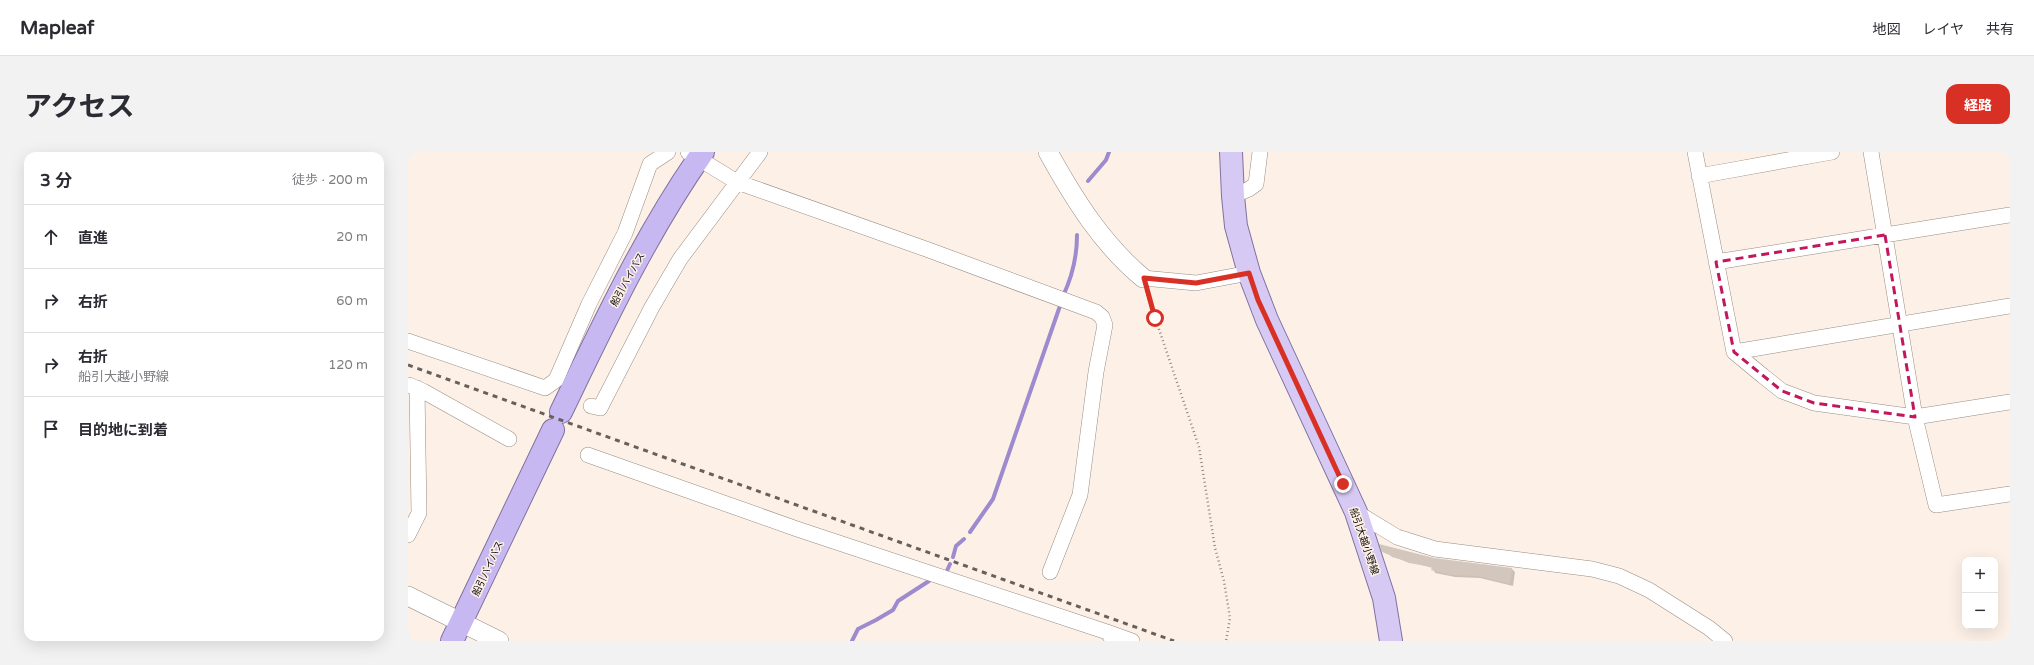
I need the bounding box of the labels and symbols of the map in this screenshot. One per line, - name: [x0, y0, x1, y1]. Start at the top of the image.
- street label: 船引バイパス: [608, 250, 648, 309]
- route start: [1146, 309, 1164, 327]
- route end: [1334, 475, 1352, 493]
- street label: 船引大越小野線: [1347, 506, 1381, 576]
- street label: 船引バイパス: [470, 539, 506, 598]

